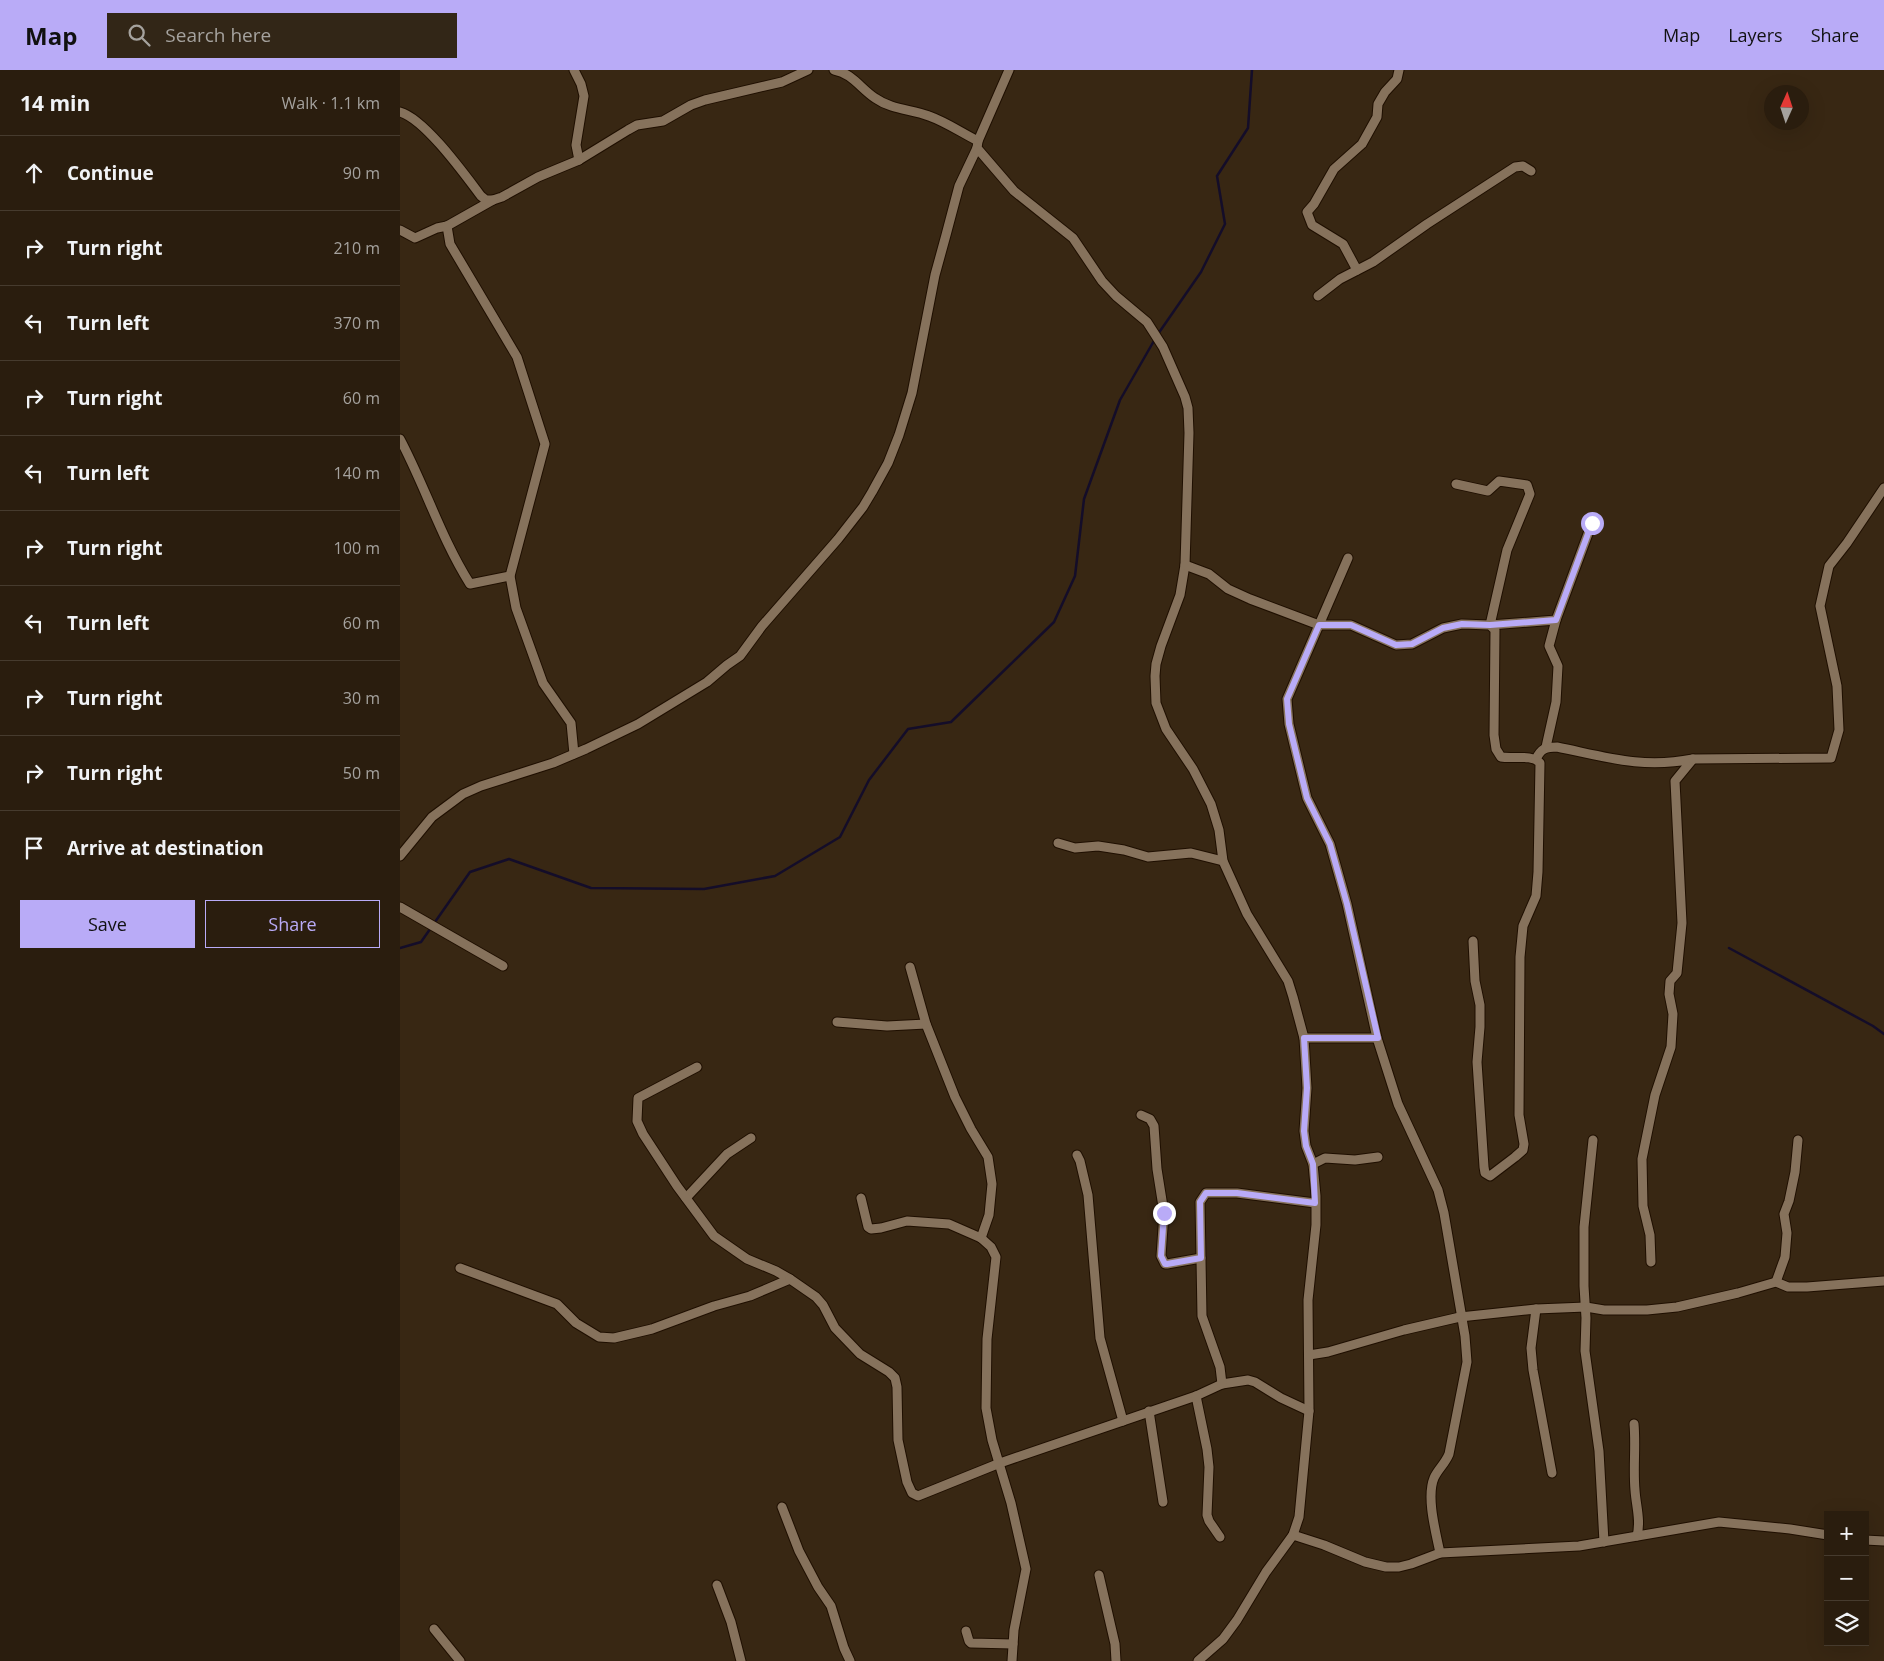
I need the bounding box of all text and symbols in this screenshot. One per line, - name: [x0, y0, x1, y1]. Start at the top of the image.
- search box: [107, 13, 457, 58]
- text: Map: [25, 19, 77, 52]
- icon: search: [125, 21, 153, 49]
- text: Search here: [165, 22, 271, 48]
- text: Map: [1663, 23, 1700, 47]
- text: Layers: [1728, 23, 1783, 47]
- text: Share: [1811, 23, 1859, 47]
- north arrow: [1764, 85, 1809, 130]
- text: 14 min: [20, 89, 90, 117]
- text: Walk · 1.1 km: [282, 92, 380, 114]
- icon: ahead: [20, 159, 48, 187]
- text: Continue: [67, 160, 154, 186]
- text: 90 m: [343, 162, 380, 184]
- icon: right: [20, 234, 48, 262]
- text: Turn right: [67, 235, 162, 261]
- text: 210 m: [334, 237, 380, 259]
- icon: left: [20, 309, 48, 337]
- text: Turn left: [67, 310, 149, 336]
- text: 370 m: [334, 312, 380, 334]
- icon: right: [20, 384, 48, 412]
- text: Turn right: [67, 385, 162, 411]
- text: 60 m: [343, 387, 380, 409]
- icon: left: [20, 459, 48, 487]
- text: Turn left: [67, 460, 149, 486]
- text: 140 m: [334, 462, 380, 484]
- route start: [1581, 512, 1604, 535]
- icon: right: [20, 534, 48, 562]
- text: Turn right: [67, 535, 162, 561]
- text: 100 m: [334, 537, 380, 559]
- icon: left: [20, 609, 48, 637]
- text: Turn left: [67, 610, 149, 636]
- text: 60 m: [343, 612, 380, 634]
- icon: right: [20, 684, 48, 712]
- text: Turn right: [67, 685, 162, 711]
- text: 30 m: [343, 687, 380, 709]
- icon: right: [20, 759, 48, 787]
- text: Turn right: [67, 760, 162, 786]
- text: 50 m: [343, 762, 380, 784]
- icon: arrive: [20, 834, 48, 862]
- text: Arrive at destination: [67, 835, 264, 861]
- button: Save: [20, 900, 195, 948]
- button: Share: [205, 900, 380, 948]
- route end: [1153, 1202, 1176, 1225]
- map controls: [1824, 1511, 1869, 1646]
- button: +: [1824, 1511, 1869, 1556]
- button: −: [1824, 1556, 1869, 1601]
- button: layers: [1824, 1601, 1869, 1646]

